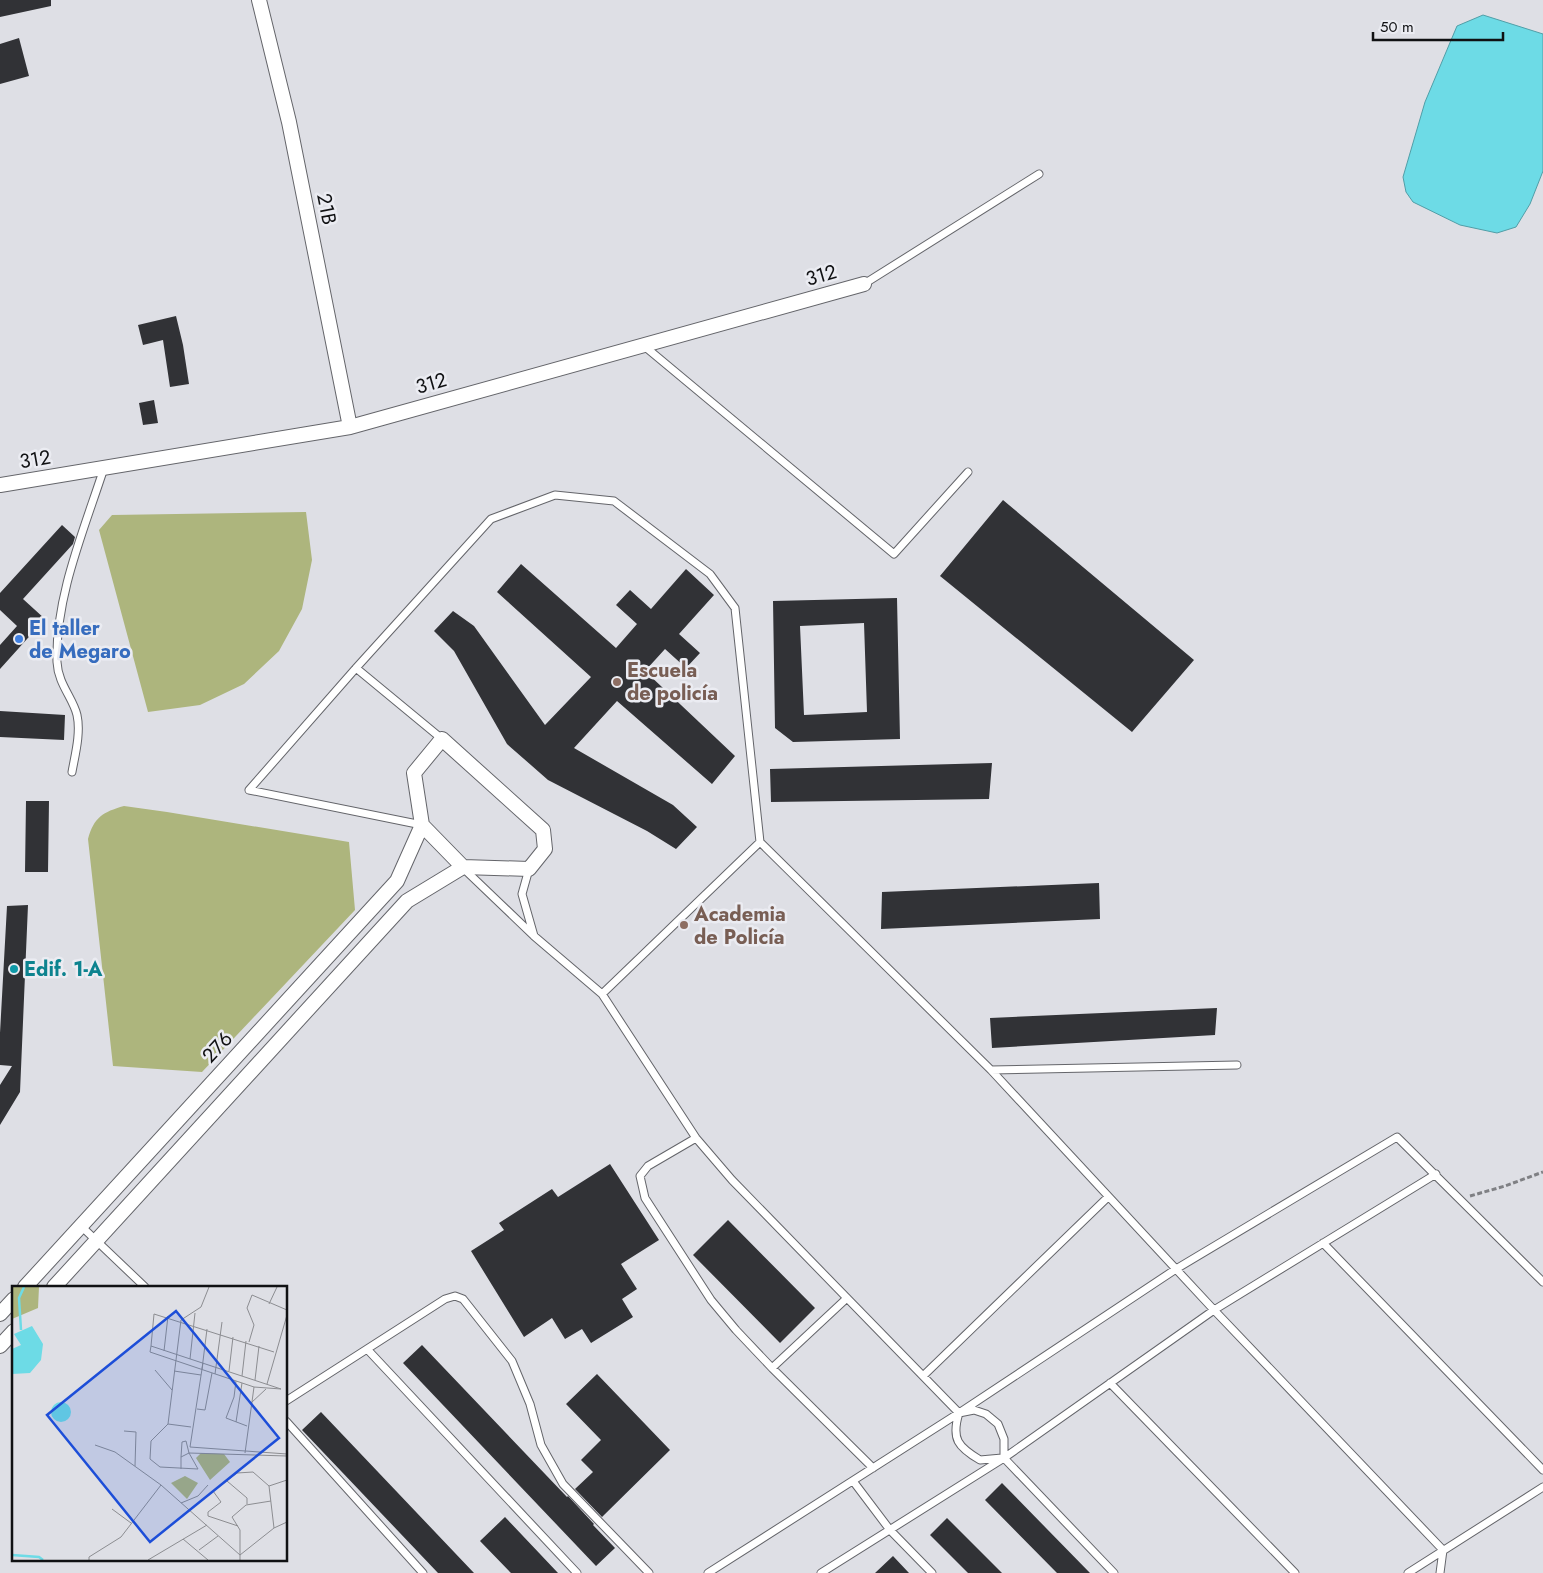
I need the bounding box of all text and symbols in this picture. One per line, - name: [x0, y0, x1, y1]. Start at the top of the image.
- scale bar: [1373, 10, 1503, 42]
- text: 50 m: [1380, 16, 1414, 38]
- street label: 21B: [309, 191, 344, 227]
- street label: 312: [802, 257, 840, 294]
- street label: 312: [412, 365, 450, 402]
- street label: 312: [17, 442, 53, 476]
- place label: El taller de Megaro: [29, 614, 131, 666]
- marker: El taller de Megaro: [13, 633, 25, 645]
- place label: Escuela de policía: [627, 656, 718, 708]
- marker: Escuela de policía: [611, 676, 623, 688]
- place label: Academia de Policía: [693, 900, 786, 952]
- marker: Academia de Policía: [678, 919, 690, 931]
- place label: Edif. 1-A: [24, 955, 103, 984]
- marker: Edif. 1-A: [8, 963, 20, 975]
- street label: 276: [195, 1025, 239, 1069]
- inset map: [12, 1286, 288, 1560]

